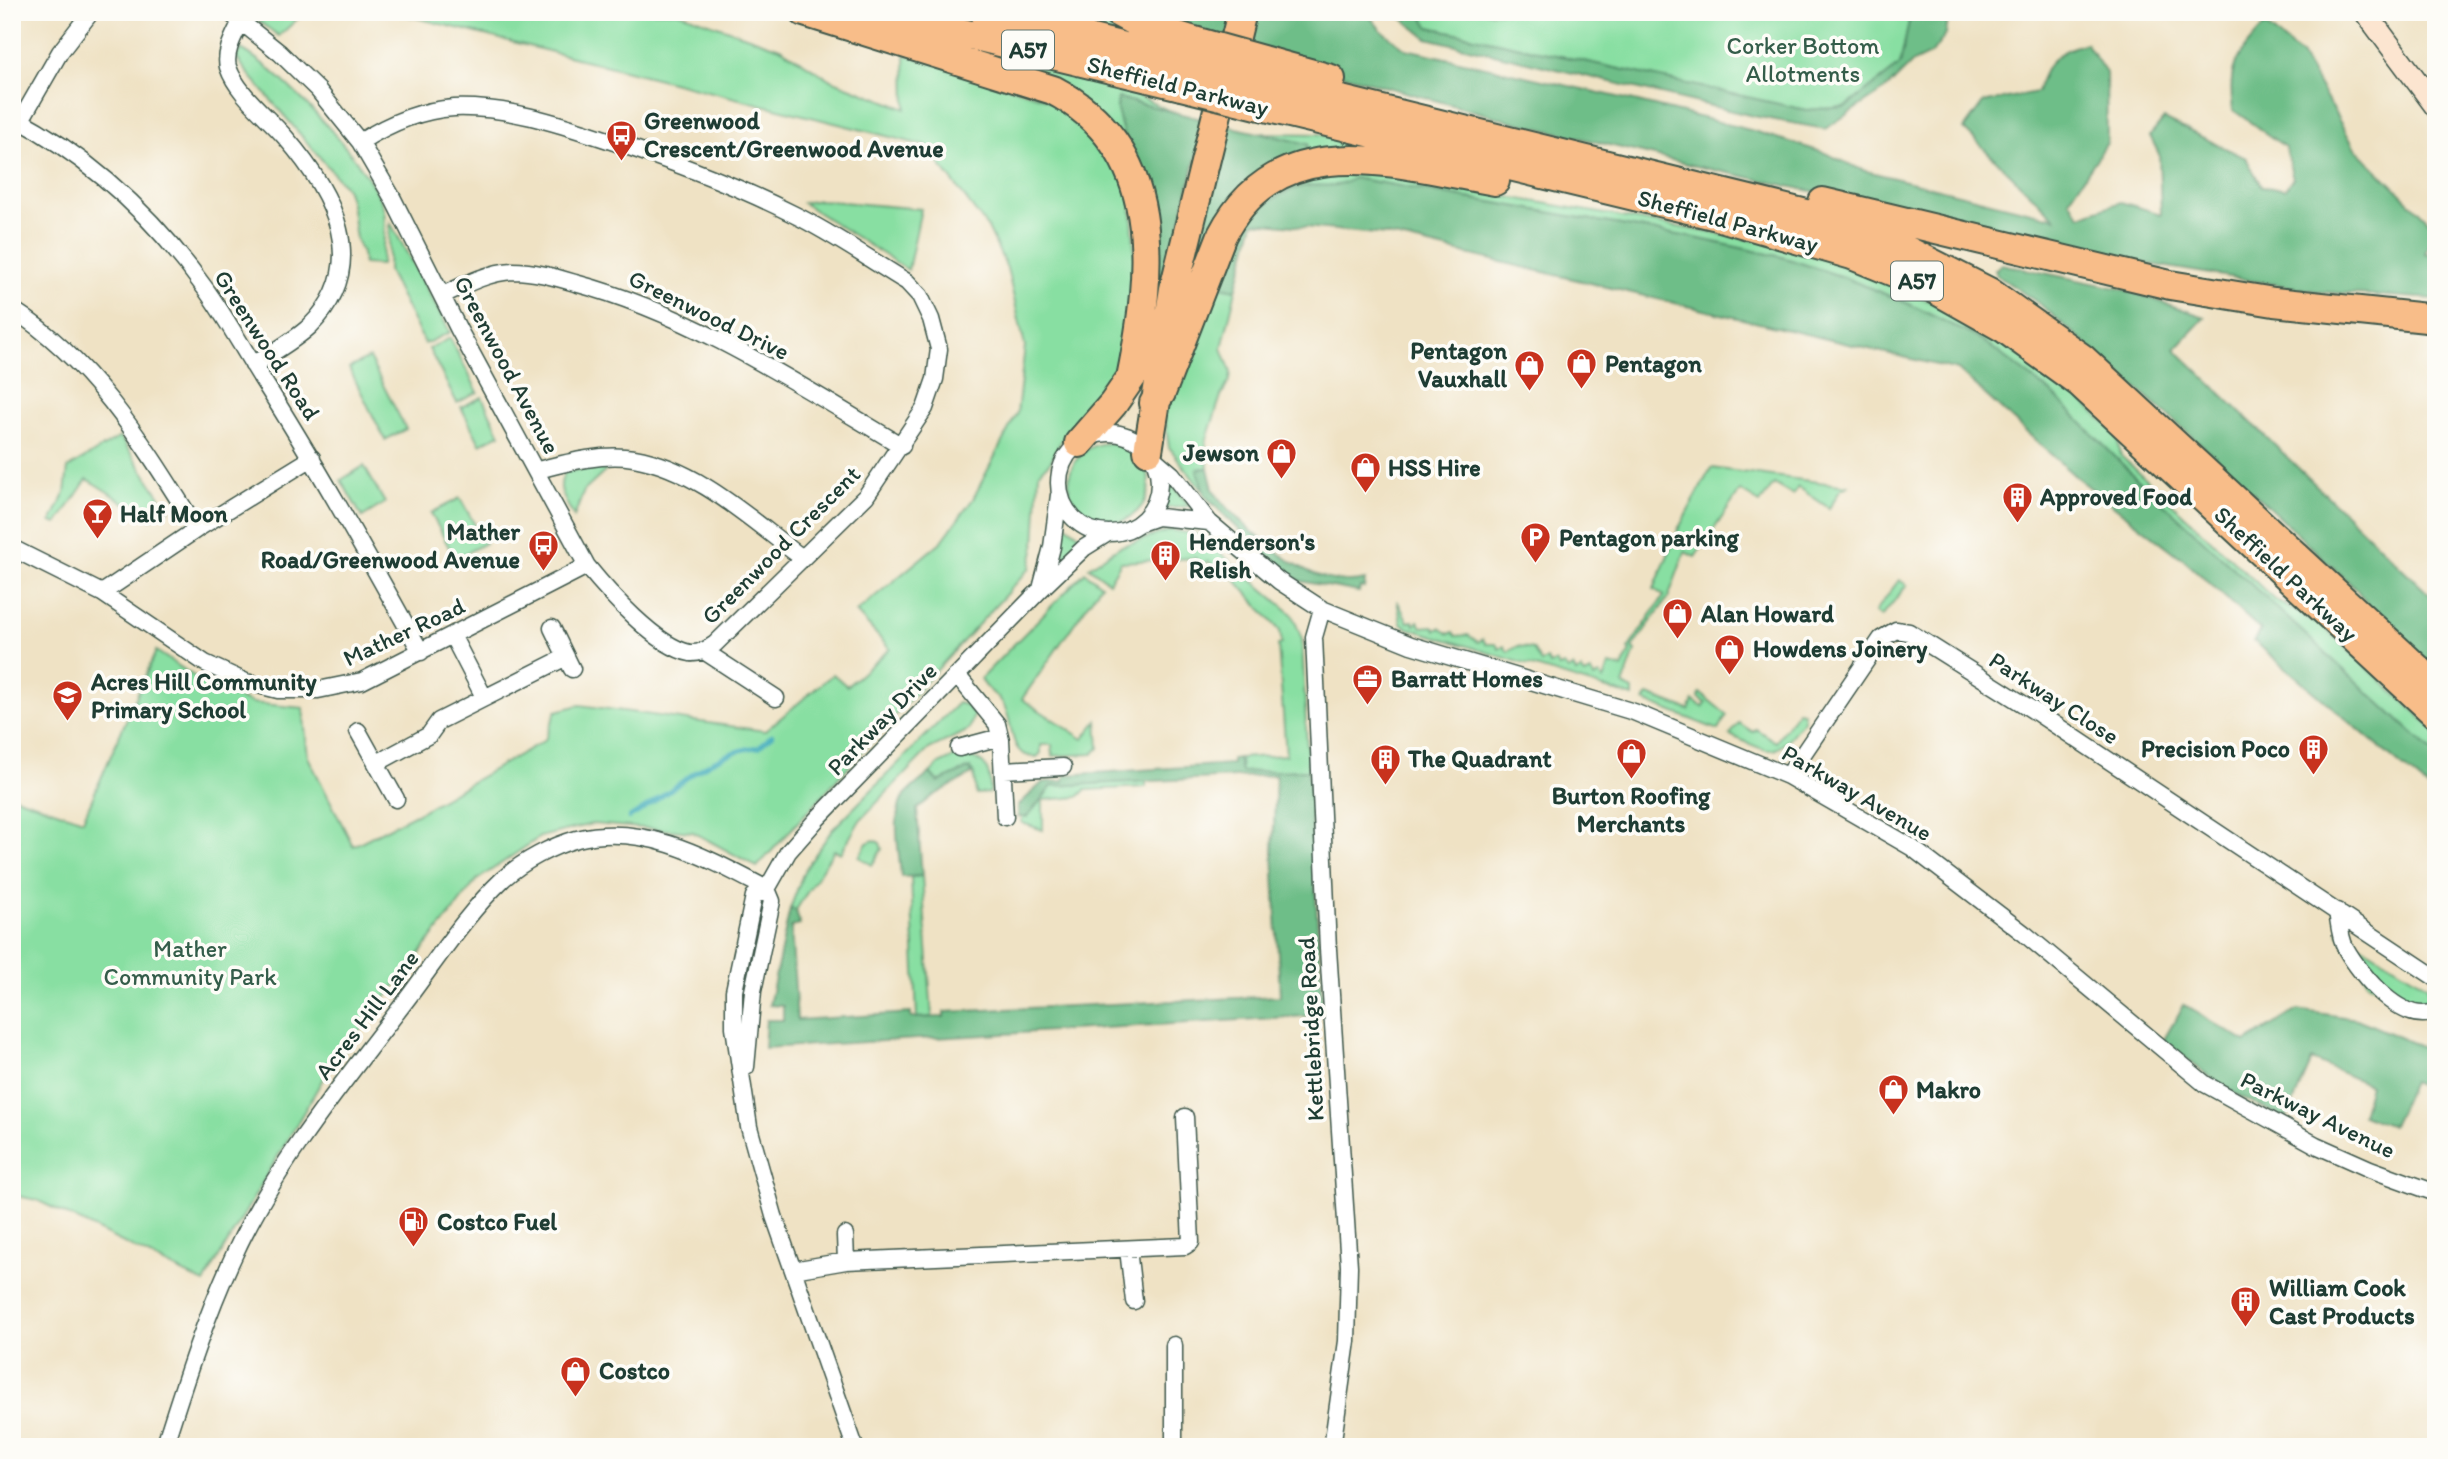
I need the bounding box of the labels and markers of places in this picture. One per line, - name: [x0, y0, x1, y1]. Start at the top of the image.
- place label: Greenwood Crescent/Greenwood Avenue: [644, 106, 944, 163]
- bus stop icon: Greenwood Crescent/Greenwood Avenue: [604, 118, 638, 162]
- place label: Pentagon Vauxhall: [1410, 336, 1507, 393]
- shop icon: Pentagon: [1565, 347, 1599, 391]
- shop icon: Pentagon Vauxhall: [1513, 348, 1547, 392]
- place label: Pentagon: [1605, 349, 1702, 379]
- shop icon: Jewson: [1265, 436, 1299, 480]
- place label: Jewson: [1182, 438, 1259, 467]
- shop icon: HSS Hire: [1348, 451, 1382, 495]
- place label: HSS Hire: [1388, 453, 1481, 482]
- building icon: Approved Food: [2000, 480, 2034, 524]
- place label: Approved Food: [2039, 482, 2193, 512]
- bar icon: Half Moon: [80, 497, 114, 541]
- place label: Half Moon: [120, 499, 228, 528]
- place label: Mather Road/Greenwood Avenue: [261, 517, 520, 574]
- parking icon: Pentagon parking: [1519, 521, 1553, 565]
- place label: Pentagon parking: [1559, 523, 1739, 553]
- place label: Henderson's Relish: [1189, 527, 1316, 584]
- bus stop icon: Mather Road/Greenwood Avenue: [526, 529, 560, 573]
- building icon: Henderson's Relish: [1149, 539, 1183, 583]
- shop icon: Alan Howard: [1661, 597, 1695, 641]
- place label: Alan Howard: [1700, 599, 1834, 628]
- shop icon: Howdens Joinery: [1713, 632, 1747, 676]
- place label: Howdens Joinery: [1753, 634, 1928, 664]
- office icon: Barratt Homes: [1351, 662, 1385, 706]
- place label: Barratt Homes: [1391, 664, 1543, 693]
- place label: Acres Hill Community Primary School: [90, 667, 317, 725]
- school or university icon: Acres Hill Community Primary School: [51, 679, 85, 723]
- building icon: Precision Poco: [2296, 732, 2330, 776]
- place label: Precision Poco: [2141, 734, 2290, 763]
- shop icon: Burton Roofing Merchants: [1614, 737, 1648, 781]
- building icon: The Quadrant: [1368, 742, 1402, 786]
- place label: The Quadrant: [1407, 744, 1552, 773]
- place label: Burton Roofing Merchants: [1552, 781, 1711, 838]
- shop icon: Makro: [1876, 1073, 1910, 1117]
- place label: Makro: [1916, 1075, 1981, 1104]
- fuel station icon: Costco Fuel: [397, 1205, 431, 1249]
- place label: Costco Fuel: [437, 1207, 557, 1236]
- place label: William Cook Cast Products: [2269, 1273, 2415, 1330]
- building icon: William Cook Cast Products: [2229, 1285, 2263, 1329]
- shop icon: Costco: [559, 1354, 593, 1398]
- place label: Costco: [599, 1356, 670, 1385]

